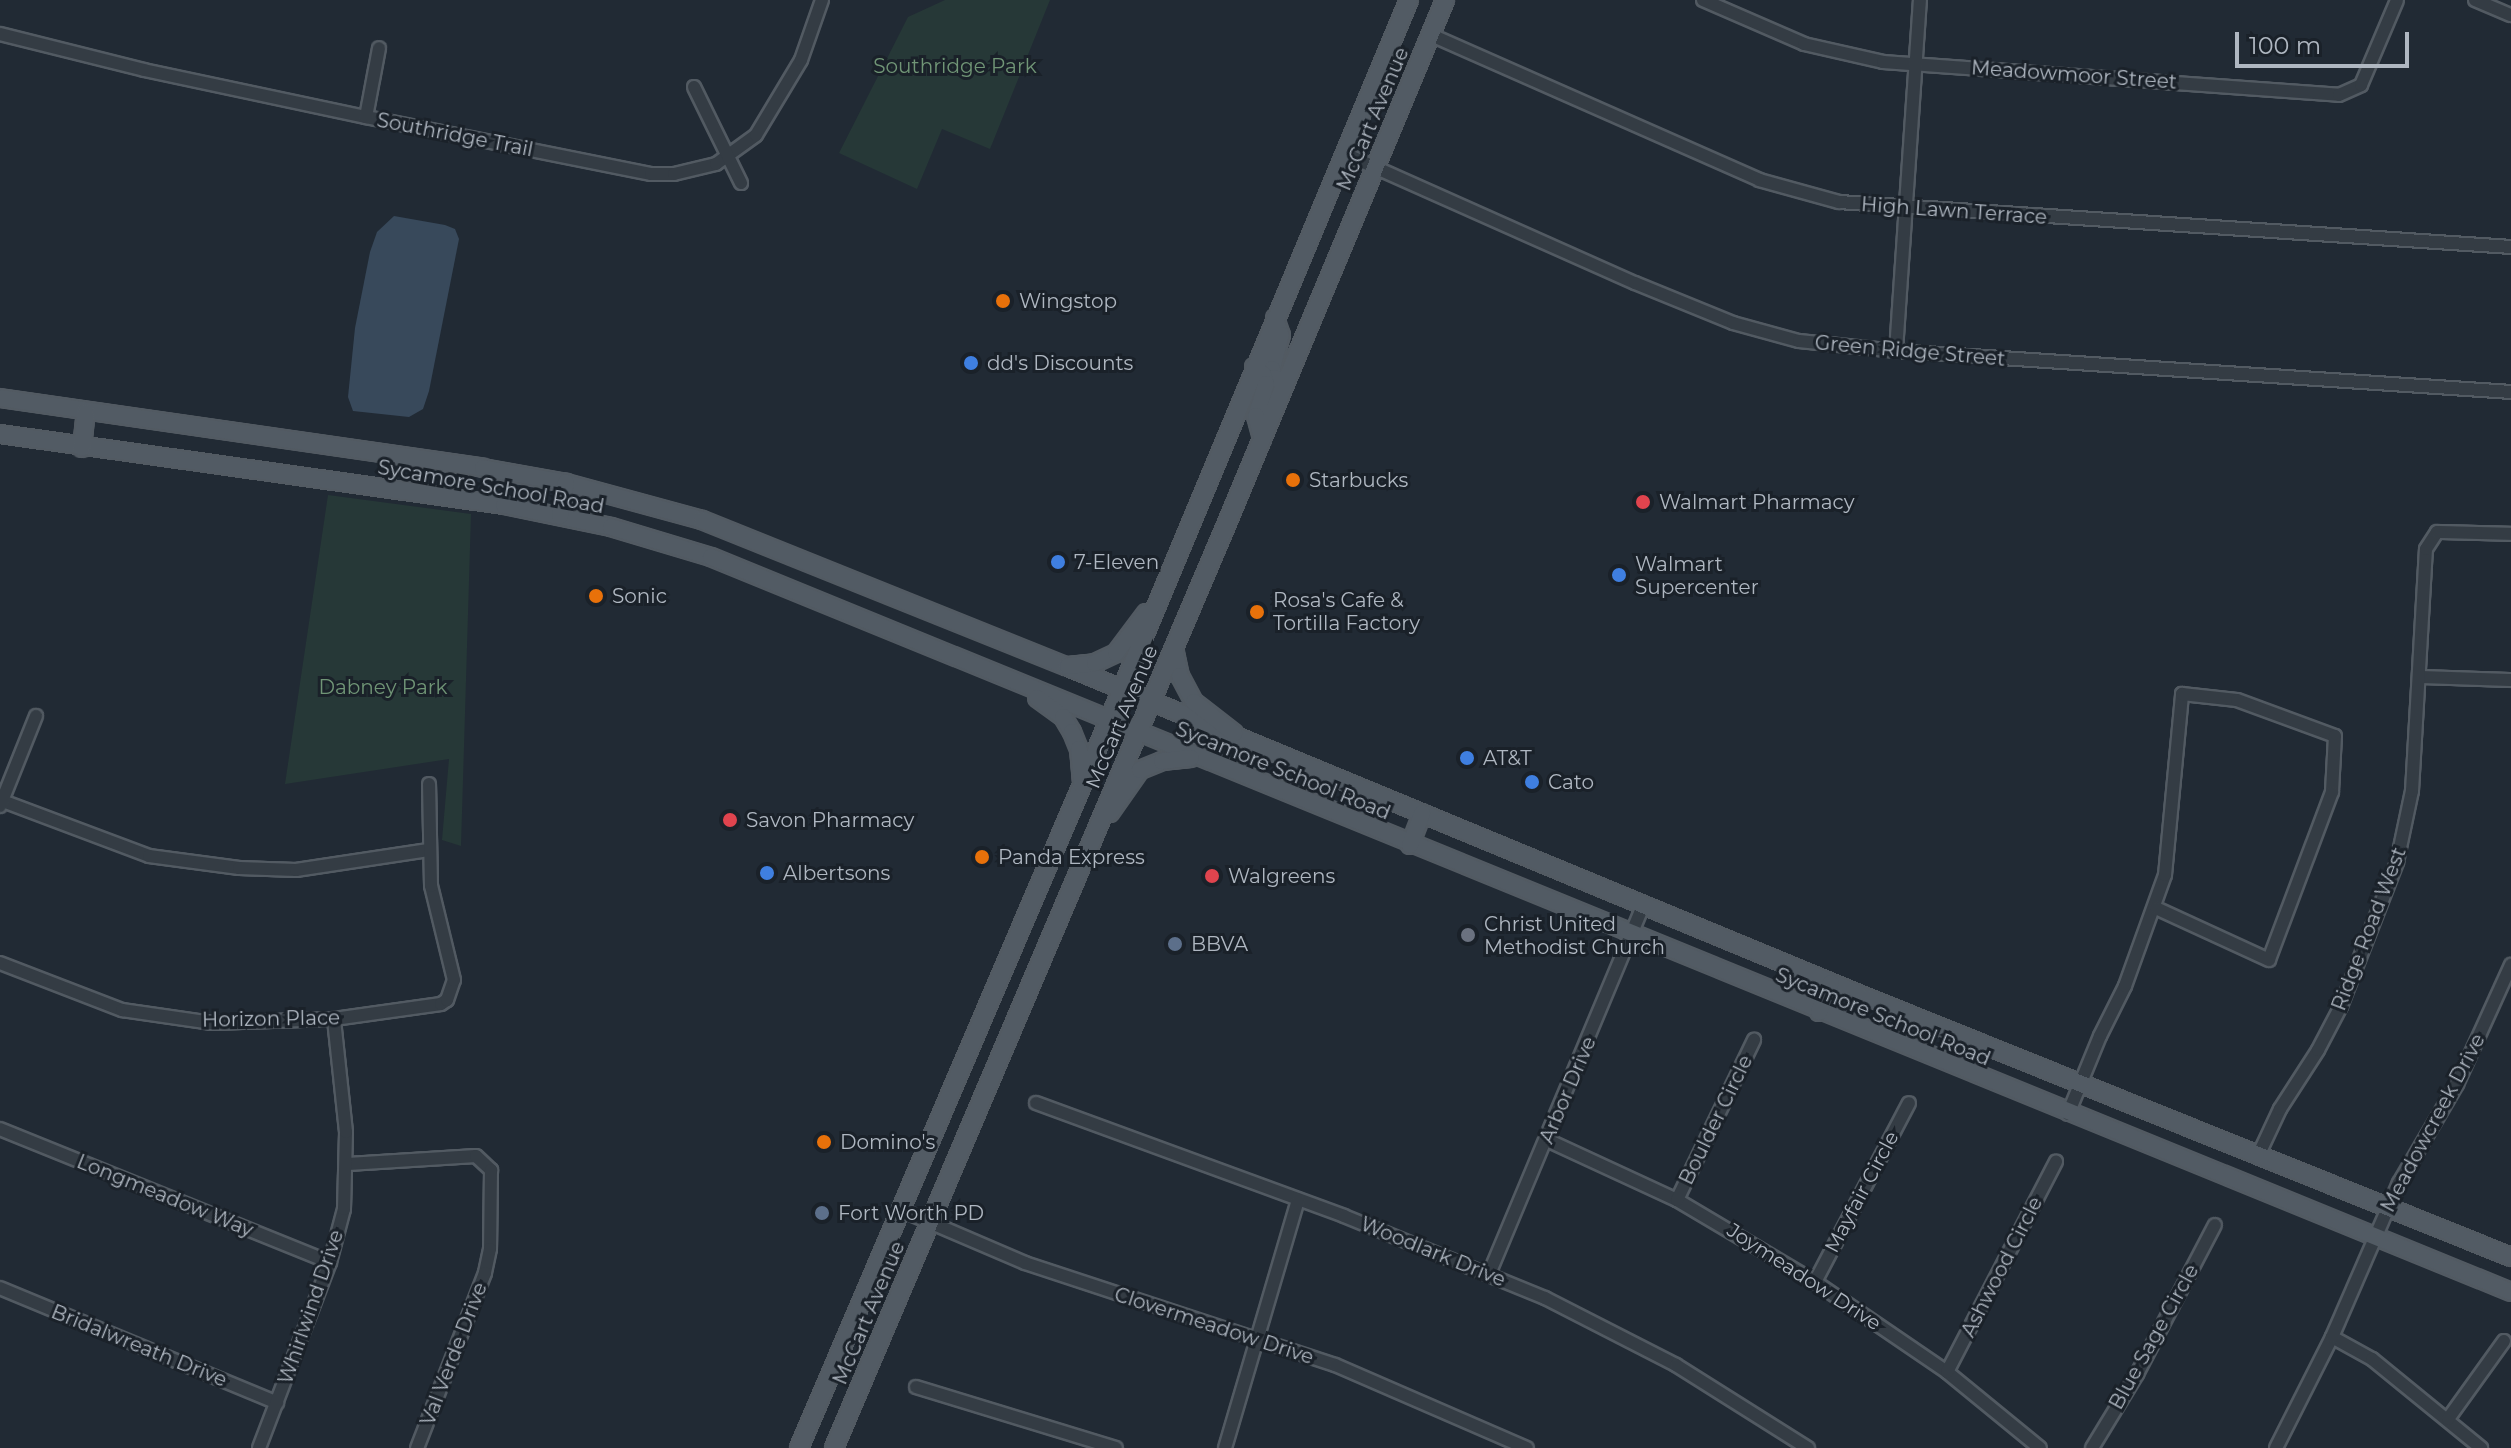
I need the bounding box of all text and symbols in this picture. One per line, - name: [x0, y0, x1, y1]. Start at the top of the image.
- scale bar: [2239, 16, 2413, 66]
- text: 100 m: [2249, 31, 2321, 60]
- street label: McCart Avenue: [1332, 44, 1414, 194]
- park label: Southridge Park: [873, 54, 1037, 78]
- street label: Meadowmoor Street: [1970, 56, 2178, 94]
- street label: Southridge Trail: [375, 108, 535, 162]
- street label: High Lawn Terrace: [1860, 193, 2048, 229]
- place label: Wingstop: [1019, 289, 1117, 313]
- marker: Wingstop: [994, 292, 1012, 310]
- street label: Green Ridge Street: [1814, 331, 2006, 371]
- place label: dd's Discounts: [987, 351, 1133, 375]
- marker: dd's Discounts: [962, 354, 980, 372]
- street label: Sycamore School Road: [376, 455, 606, 519]
- place label: Starbucks: [1309, 468, 1408, 492]
- marker: Starbucks: [1284, 471, 1302, 489]
- place label: Walmart Pharmacy: [1659, 490, 1855, 514]
- marker: Walmart Pharmacy: [1634, 493, 1652, 511]
- place label: 7-Eleven: [1074, 550, 1159, 574]
- place label: Walmart Supercenter: [1635, 552, 1759, 599]
- marker: 7-Eleven: [1049, 553, 1067, 571]
- marker: Walmart Supercenter: [1610, 566, 1628, 584]
- place label: Sonic: [612, 584, 667, 608]
- marker: Sonic: [587, 587, 605, 605]
- place label: Rosa's Cafe & Tortilla Factory: [1273, 588, 1420, 635]
- marker: Rosa's Cafe & Tortilla Factory: [1248, 603, 1266, 621]
- street label: McCart Avenue: [1081, 642, 1163, 792]
- park label: Dabney Park: [318, 675, 448, 699]
- street label: Sycamore School Road: [1172, 717, 1394, 825]
- place label: AT&T: [1483, 746, 1532, 770]
- marker: AT&T: [1458, 749, 1476, 767]
- place label: Cato: [1548, 770, 1594, 794]
- marker: Cato: [1523, 773, 1541, 791]
- place label: Savon Pharmacy: [746, 808, 914, 832]
- marker: Savon Pharmacy: [721, 811, 739, 829]
- street label: Ridge Road West: [2327, 844, 2411, 1014]
- place label: Panda Express: [998, 845, 1145, 869]
- marker: Panda Express: [973, 848, 991, 866]
- place label: Albertsons: [783, 861, 890, 885]
- marker: Albertsons: [758, 864, 776, 882]
- place label: Walgreens: [1228, 864, 1335, 888]
- marker: Walgreens: [1203, 867, 1221, 885]
- place label: Christ United Methodist Church: [1484, 912, 1665, 959]
- marker: Christ United Methodist Church: [1459, 926, 1477, 944]
- place label: BBVA: [1191, 932, 1248, 956]
- marker: BBVA: [1166, 935, 1184, 953]
- street label: Sycamore School Road: [1772, 963, 1994, 1071]
- street label: Horizon Place: [202, 1006, 340, 1032]
- street label: Meadowcreek Drive: [2376, 1030, 2490, 1216]
- street label: Arbor Drive: [1535, 1033, 1601, 1147]
- street label: Boulder Circle: [1674, 1051, 1758, 1189]
- street label: Mayfair Circle: [1820, 1127, 1904, 1257]
- place label: Domino's: [840, 1130, 935, 1154]
- marker: Domino's: [815, 1133, 833, 1151]
- street label: Longmeadow Way: [73, 1150, 257, 1242]
- street label: Ashwood Circle: [1956, 1193, 2048, 1341]
- place label: Fort Worth PD: [838, 1201, 984, 1225]
- marker: Fort Worth PD: [813, 1204, 831, 1222]
- street label: Woodlark Drive: [1357, 1212, 1509, 1292]
- street label: Joymeadow Drive: [1722, 1218, 1886, 1336]
- street label: Whirlwind Drive: [273, 1227, 349, 1387]
- street label: McCart Avenue: [828, 1238, 910, 1388]
- street label: Blue Sage Circle: [2104, 1260, 2204, 1414]
- street label: Val Verde Drive: [416, 1279, 492, 1429]
- street label: Clovermeadow Drive: [1111, 1282, 1317, 1370]
- street label: Bridalwreath Drive: [48, 1300, 230, 1392]

